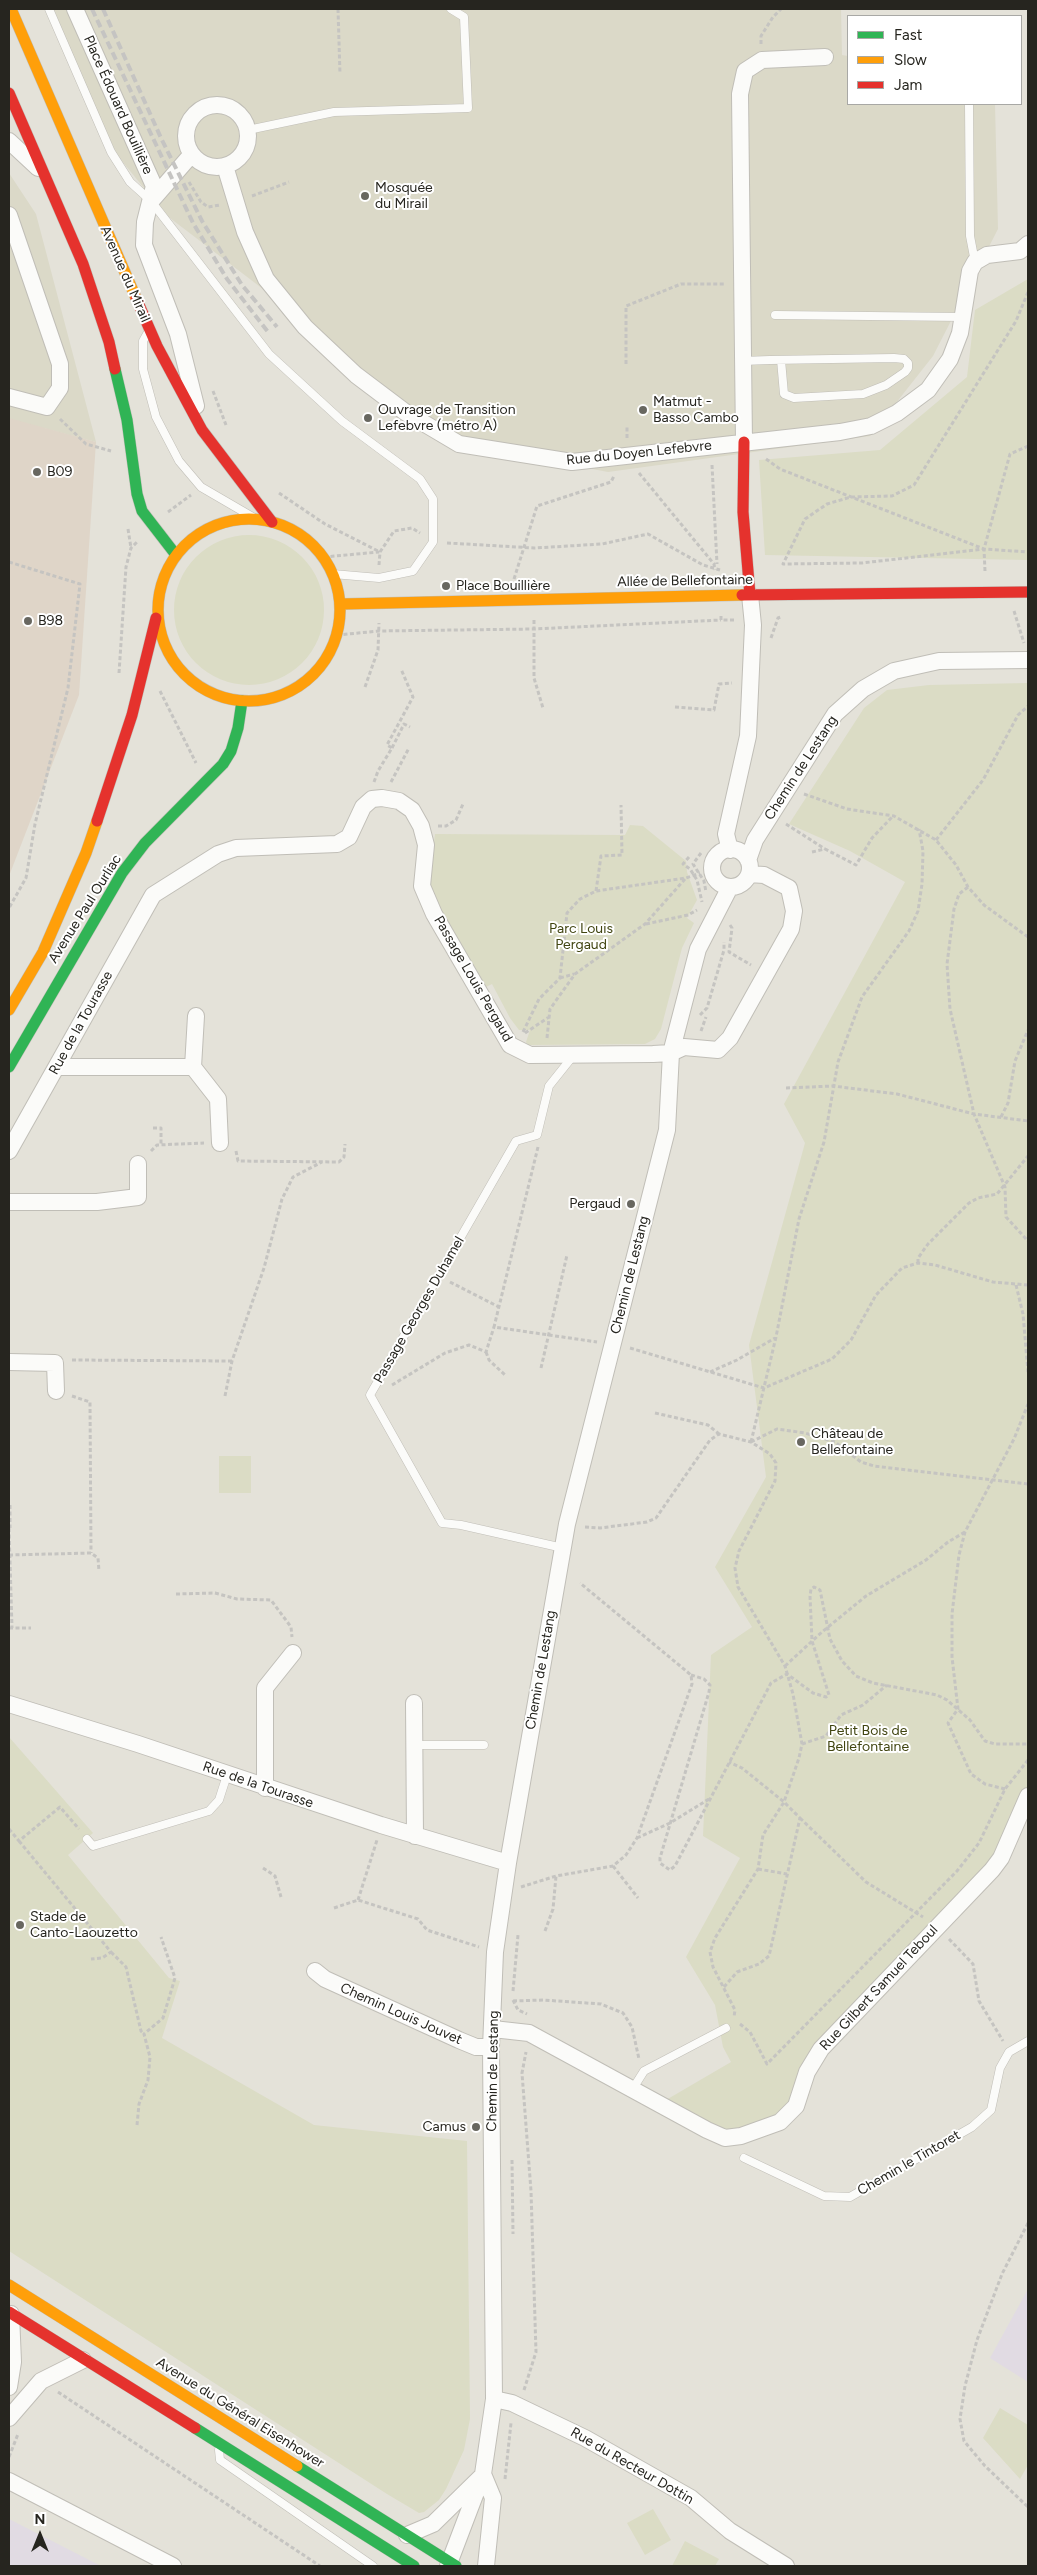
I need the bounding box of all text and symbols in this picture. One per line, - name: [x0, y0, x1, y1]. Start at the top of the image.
- legend: [847, 15, 1022, 105]
- text: Fast: [894, 26, 922, 44]
- street label: Place Édouard Bouillière: [80, 33, 156, 177]
- text: Slow: [894, 51, 927, 69]
- text: Jam: [894, 76, 922, 94]
- place label: Mosquée du Mirail: [375, 180, 433, 212]
- marker: Mosquée du Mirail: [359, 190, 371, 202]
- street label: Avenue du Mirail: [96, 223, 154, 325]
- place label: Matmut - Basso Cambo: [653, 394, 739, 427]
- place label: Ouvrage de Transition Lefebvre (métro A): [378, 402, 515, 434]
- marker: Matmut - Basso Cambo: [637, 404, 649, 416]
- marker: Ouvrage de Transition Lefebvre (métro A): [362, 412, 374, 424]
- street label: Rue du Doyen Lefebvre: [565, 437, 713, 469]
- place label: B09: [47, 464, 72, 480]
- marker: B09: [31, 466, 43, 478]
- street label: Allée de Bellefontaine: [617, 571, 753, 591]
- place label: Place Bouillière: [456, 578, 550, 594]
- marker: Place Bouillière: [440, 580, 452, 592]
- place label: B98: [38, 613, 63, 629]
- marker: B98: [22, 615, 34, 627]
- street label: Chemin de Lestang: [761, 713, 841, 823]
- street label: Avenue Paul Ourliac: [45, 852, 125, 966]
- street label: Passage Louis Pergaud: [430, 913, 516, 1045]
- park label: Parc Louis Pergaud: [549, 921, 613, 954]
- street label: Rue de la Tourasse: [46, 968, 116, 1078]
- place label: Pergaud: [569, 1196, 621, 1212]
- marker: Pergaud: [625, 1198, 637, 1210]
- street label: Chemin de Lestang: [607, 1214, 653, 1336]
- street label: Passage Georges Duhamel: [370, 1234, 468, 1386]
- place label: Château de Bellefontaine: [811, 1426, 893, 1458]
- marker: Château de Bellefontaine: [795, 1436, 807, 1448]
- street label: Chemin de Lestang: [522, 1609, 560, 1731]
- park label: Petit Bois de Bellefontaine: [827, 1723, 909, 1755]
- street label: Rue de la Tourasse: [200, 1758, 316, 1812]
- place label: Stade de Canto-Laouzetto: [30, 1909, 138, 1941]
- marker: Stade de Canto-Laouzetto: [14, 1919, 26, 1931]
- street label: Rue Gilbert Samuel Teboul: [816, 1922, 942, 2054]
- street label: Chemin Louis Jouvet: [337, 1980, 465, 2048]
- street label: Chemin de Lestang: [484, 2010, 502, 2132]
- place label: Camus: [423, 2119, 466, 2135]
- marker: Camus: [470, 2121, 482, 2133]
- street label: Chemin le Tintoret: [855, 2127, 963, 2199]
- street label: Avenue du Général Eisenhower: [153, 2354, 327, 2472]
- street label: Rue du Recteur Dottin: [567, 2424, 697, 2508]
- north arrow: [15, 2510, 65, 2560]
- text: N: [35, 2511, 45, 2528]

